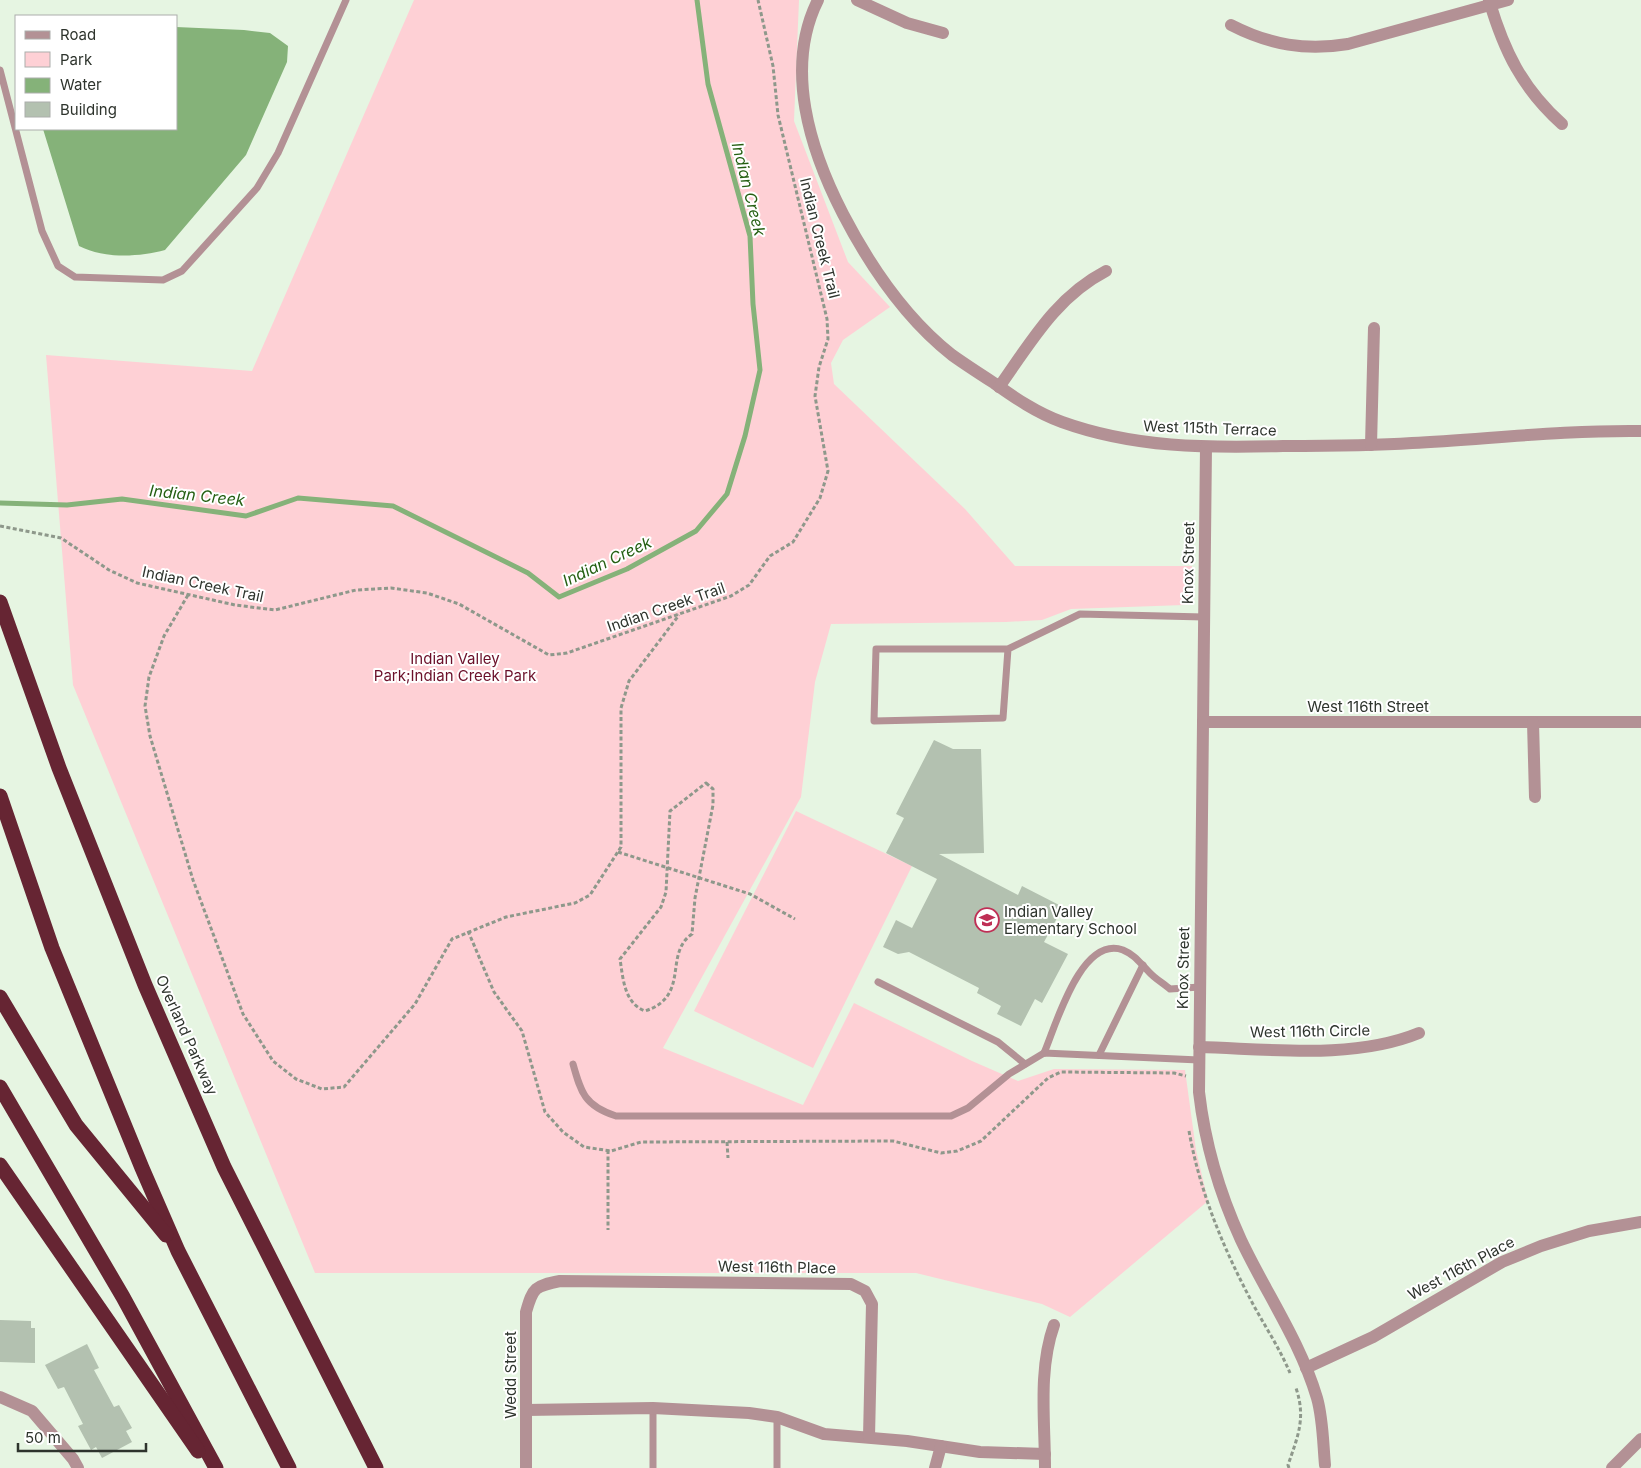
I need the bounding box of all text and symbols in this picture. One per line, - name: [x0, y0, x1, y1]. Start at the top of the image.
- legend: [15, 15, 178, 130]
- text: Road: [60, 25, 96, 44]
- text: Park: [60, 50, 93, 69]
- text: Water: [60, 75, 102, 94]
- text: Building: [60, 100, 117, 119]
- water label: Indian Creek: [728, 140, 770, 238]
- street label: Indian Creek Trail: [796, 176, 844, 300]
- street label: West 115th Terrace: [1143, 416, 1277, 440]
- water label: Indian Creek: [148, 480, 246, 510]
- street label: Knox Street: [1178, 522, 1198, 604]
- water label: Indian Creek: [559, 532, 655, 590]
- street label: Indian Creek Trail: [141, 562, 265, 606]
- street label: Indian Creek Trail: [604, 578, 728, 636]
- park label: Indian Valley Park;Indian Creek Park: [374, 649, 537, 685]
- street label: West 116th Street: [1307, 697, 1429, 716]
- place label: Indian Valley Elementary School: [1004, 902, 1137, 938]
- school or university icon: Indian Valley Elementary School: [974, 907, 1000, 933]
- street label: Knox Street: [1173, 927, 1193, 1009]
- street label: Overland Parkway: [152, 972, 222, 1099]
- street label: West 116th Circle: [1250, 1020, 1370, 1042]
- street label: West 116th Place: [1404, 1232, 1518, 1304]
- street label: West 116th Place: [718, 1256, 836, 1278]
- street label: Wedd Street: [501, 1331, 520, 1419]
- scale bar: [18, 1420, 145, 1452]
- text: 50 m: [25, 1428, 61, 1447]

